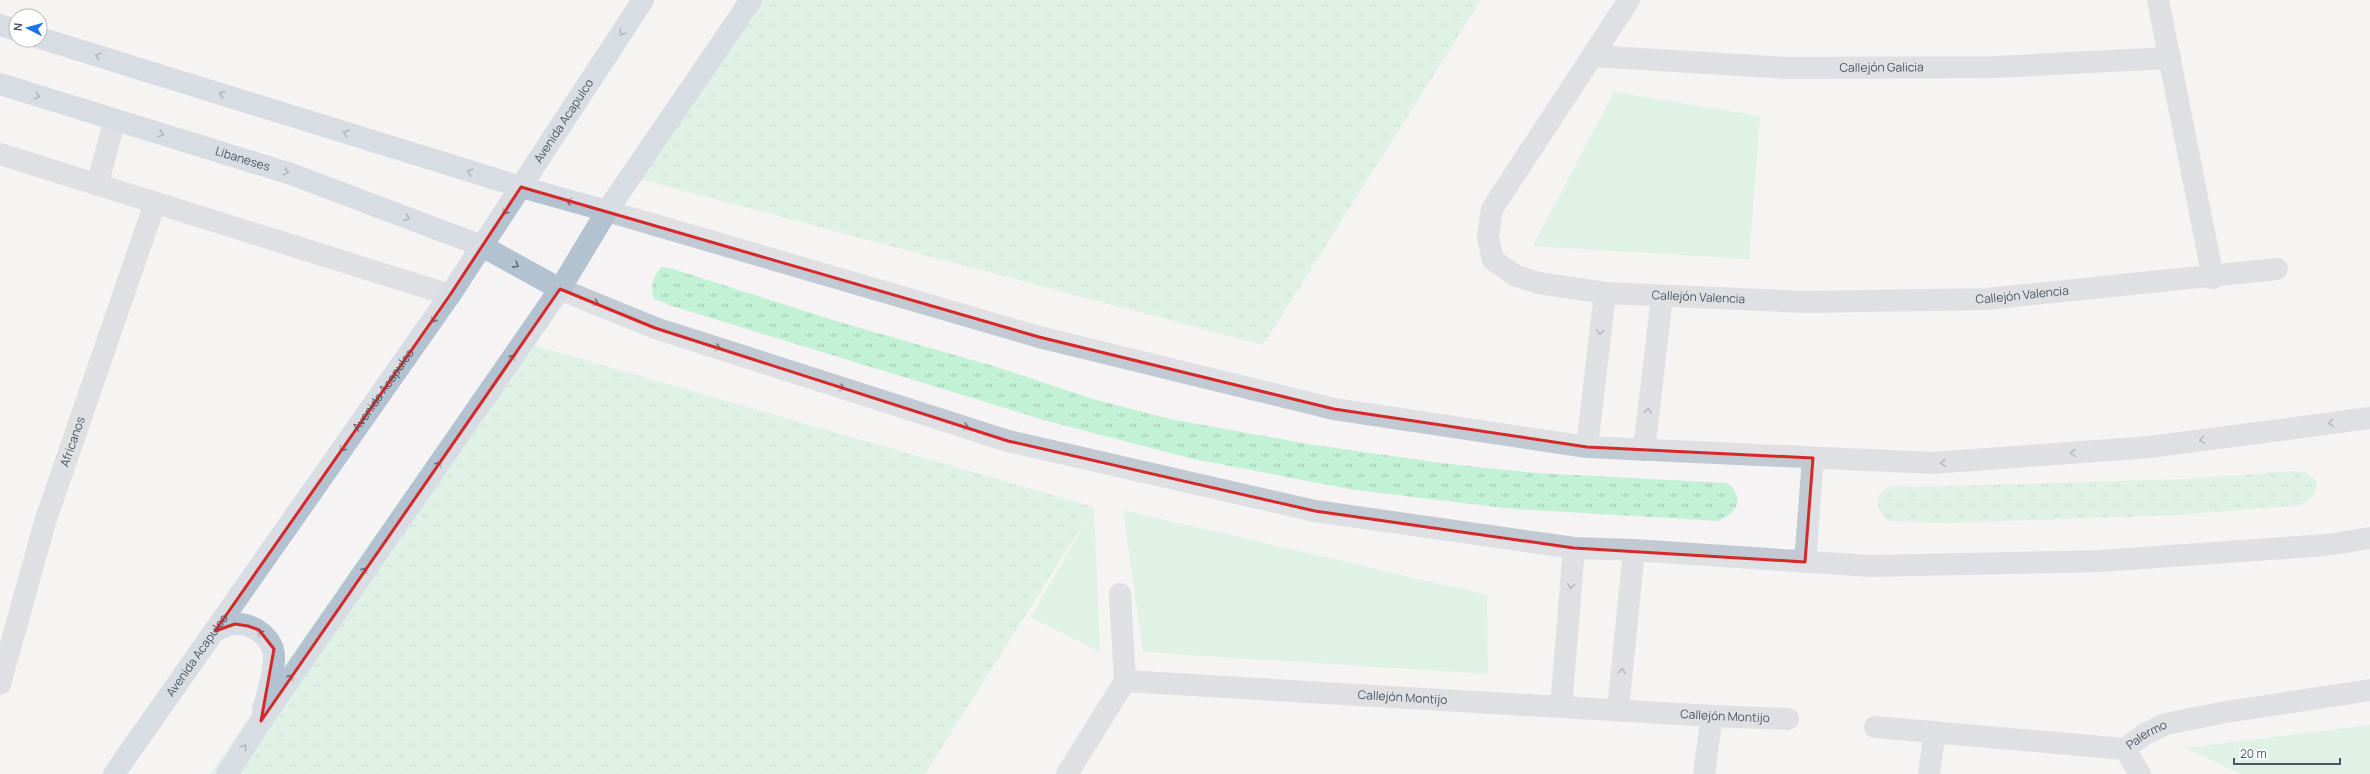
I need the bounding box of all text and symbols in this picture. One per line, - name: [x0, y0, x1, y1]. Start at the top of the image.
- north arrow: [8, 8, 48, 48]
- text: N: [10, 22, 25, 32]
- one-way arrow: [619, 29, 627, 36]
- one-way arrow: [95, 52, 102, 61]
- street label: Callejón Galicia: [1839, 58, 1924, 76]
- street label: Avenida Acapulco: [530, 75, 597, 166]
- one-way arrow: [219, 90, 226, 99]
- one-way arrow: [34, 91, 41, 100]
- one-way arrow: [158, 129, 165, 138]
- one-way arrow: [343, 129, 350, 138]
- street label: Libaneses: [213, 142, 272, 175]
- one-way arrow: [282, 168, 289, 176]
- one-way arrow: [467, 168, 474, 177]
- one-way arrow: [566, 197, 573, 206]
- one-way arrow: [502, 208, 510, 215]
- one-way arrow: [404, 214, 411, 222]
- one-way arrow: [512, 260, 519, 268]
- street label: Callejón Valencia: [1975, 282, 2069, 307]
- street label: Callejón Valencia: [1651, 286, 1746, 307]
- one-way arrow: [592, 299, 599, 307]
- one-way arrow: [430, 316, 438, 323]
- one-way arrow: [1596, 329, 1605, 335]
- one-way arrow: [714, 343, 721, 352]
- street label: Avenida Acapulco: [348, 345, 418, 435]
- one-way arrow: [508, 354, 515, 361]
- one-way arrow: [838, 383, 845, 392]
- one-way arrow: [1643, 408, 1652, 414]
- street label: Africanos: [56, 414, 89, 469]
- one-way arrow: [2328, 419, 2334, 428]
- one-way arrow: [962, 423, 969, 431]
- one-way arrow: [2199, 436, 2206, 445]
- one-way arrow: [340, 445, 347, 452]
- one-way arrow: [2070, 449, 2076, 458]
- one-way arrow: [1940, 458, 1947, 467]
- one-way arrow: [434, 461, 441, 468]
- one-way arrow: [360, 568, 367, 575]
- one-way arrow: [1566, 583, 1575, 589]
- street label: Avenida Acapulco: [162, 610, 232, 700]
- one-way arrow: [258, 631, 265, 638]
- one-way arrow: [1617, 668, 1626, 674]
- one-way arrow: [286, 675, 293, 682]
- street label: Callejón Montijo: [1357, 686, 1448, 708]
- street label: Callejón Montijo: [1680, 705, 1770, 726]
- street label: Palermo: [2122, 716, 2170, 753]
- scale bar: [2234, 740, 2340, 766]
- one-way arrow: [239, 745, 246, 752]
- text: 20 m: [2240, 745, 2267, 762]

